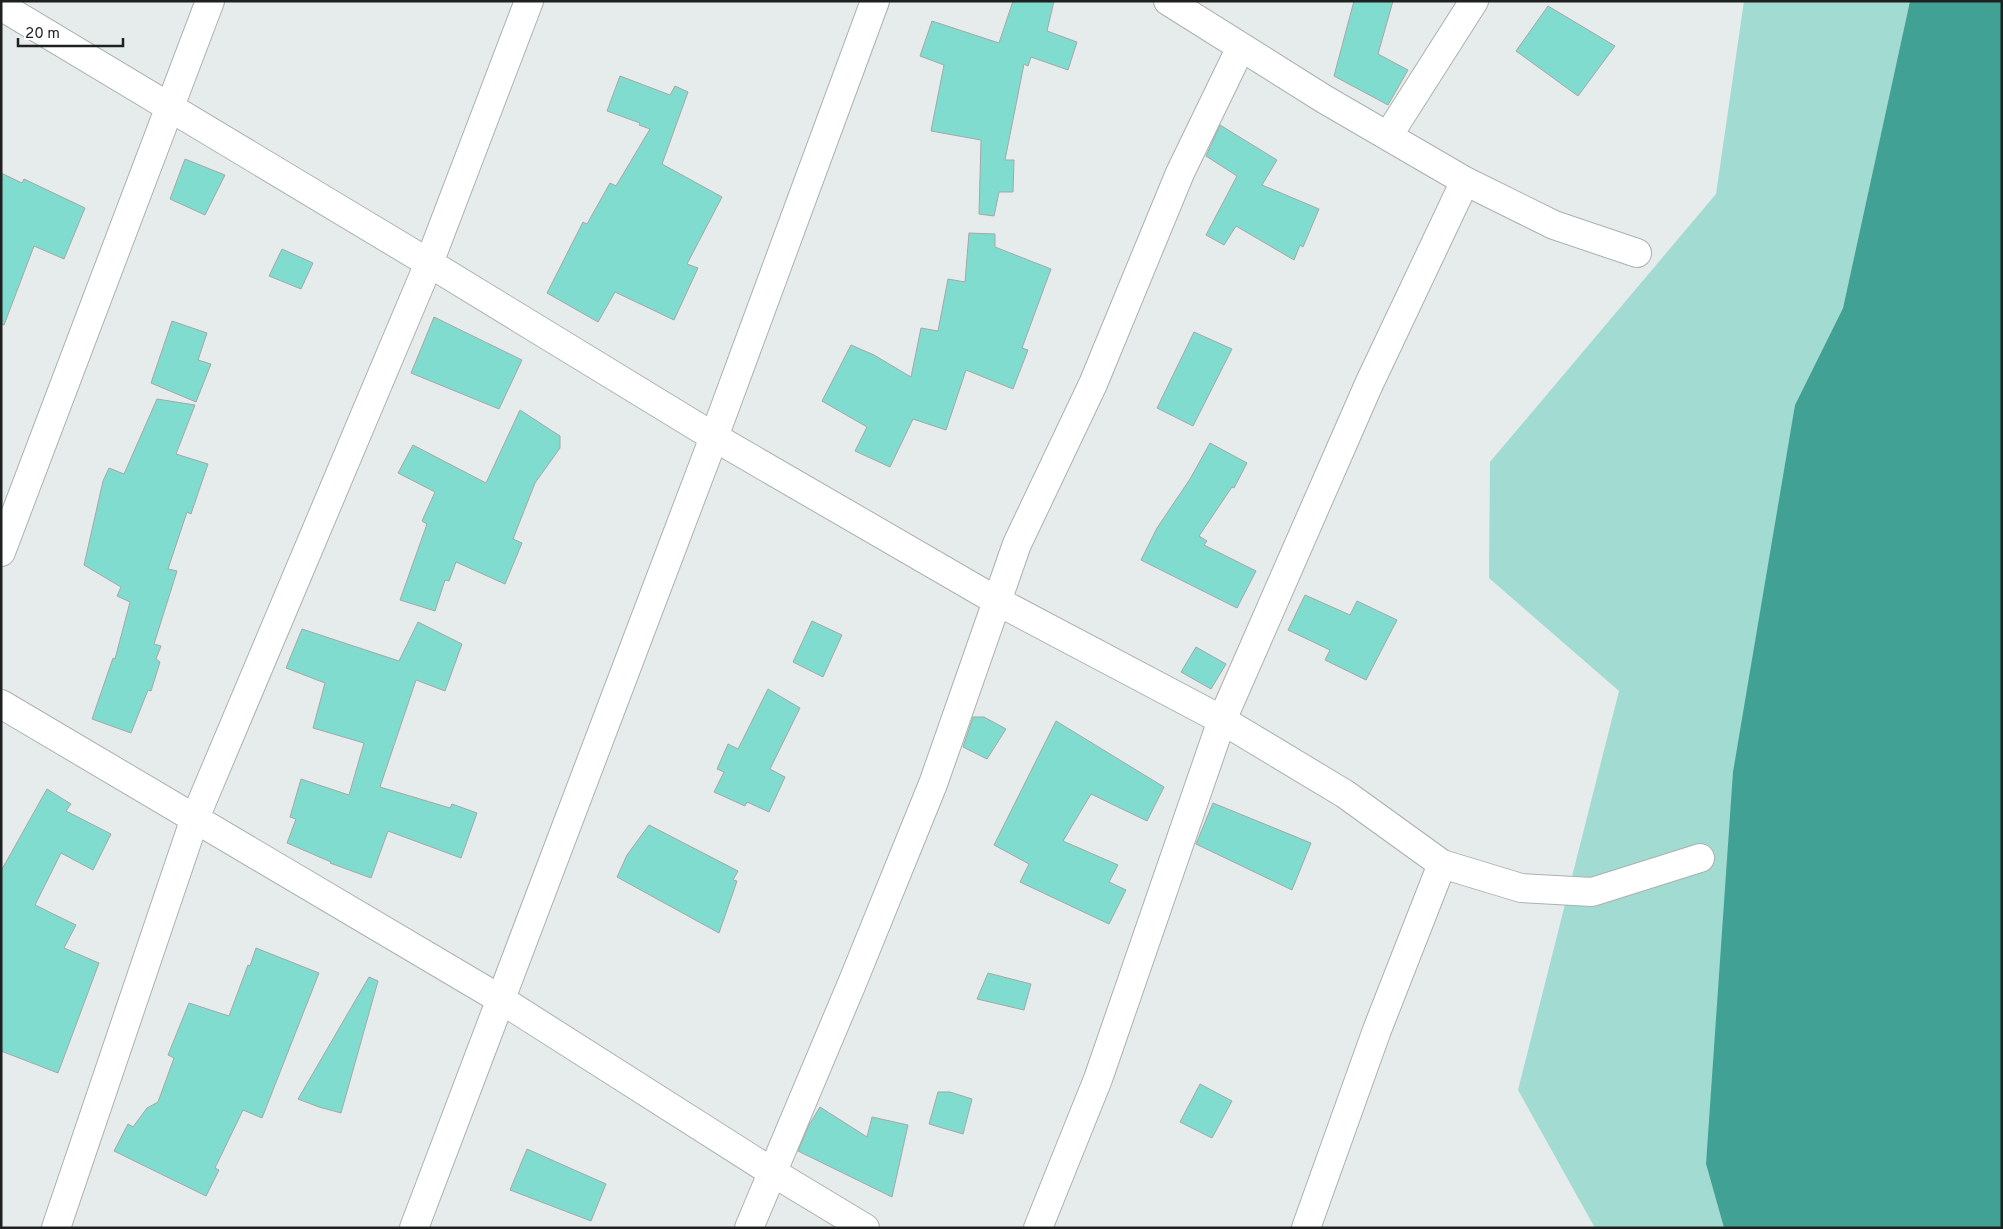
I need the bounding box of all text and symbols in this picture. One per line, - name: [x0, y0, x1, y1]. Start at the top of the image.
- scale bar: [18, 15, 122, 47]
- text: 20 m: [25, 25, 60, 44]

